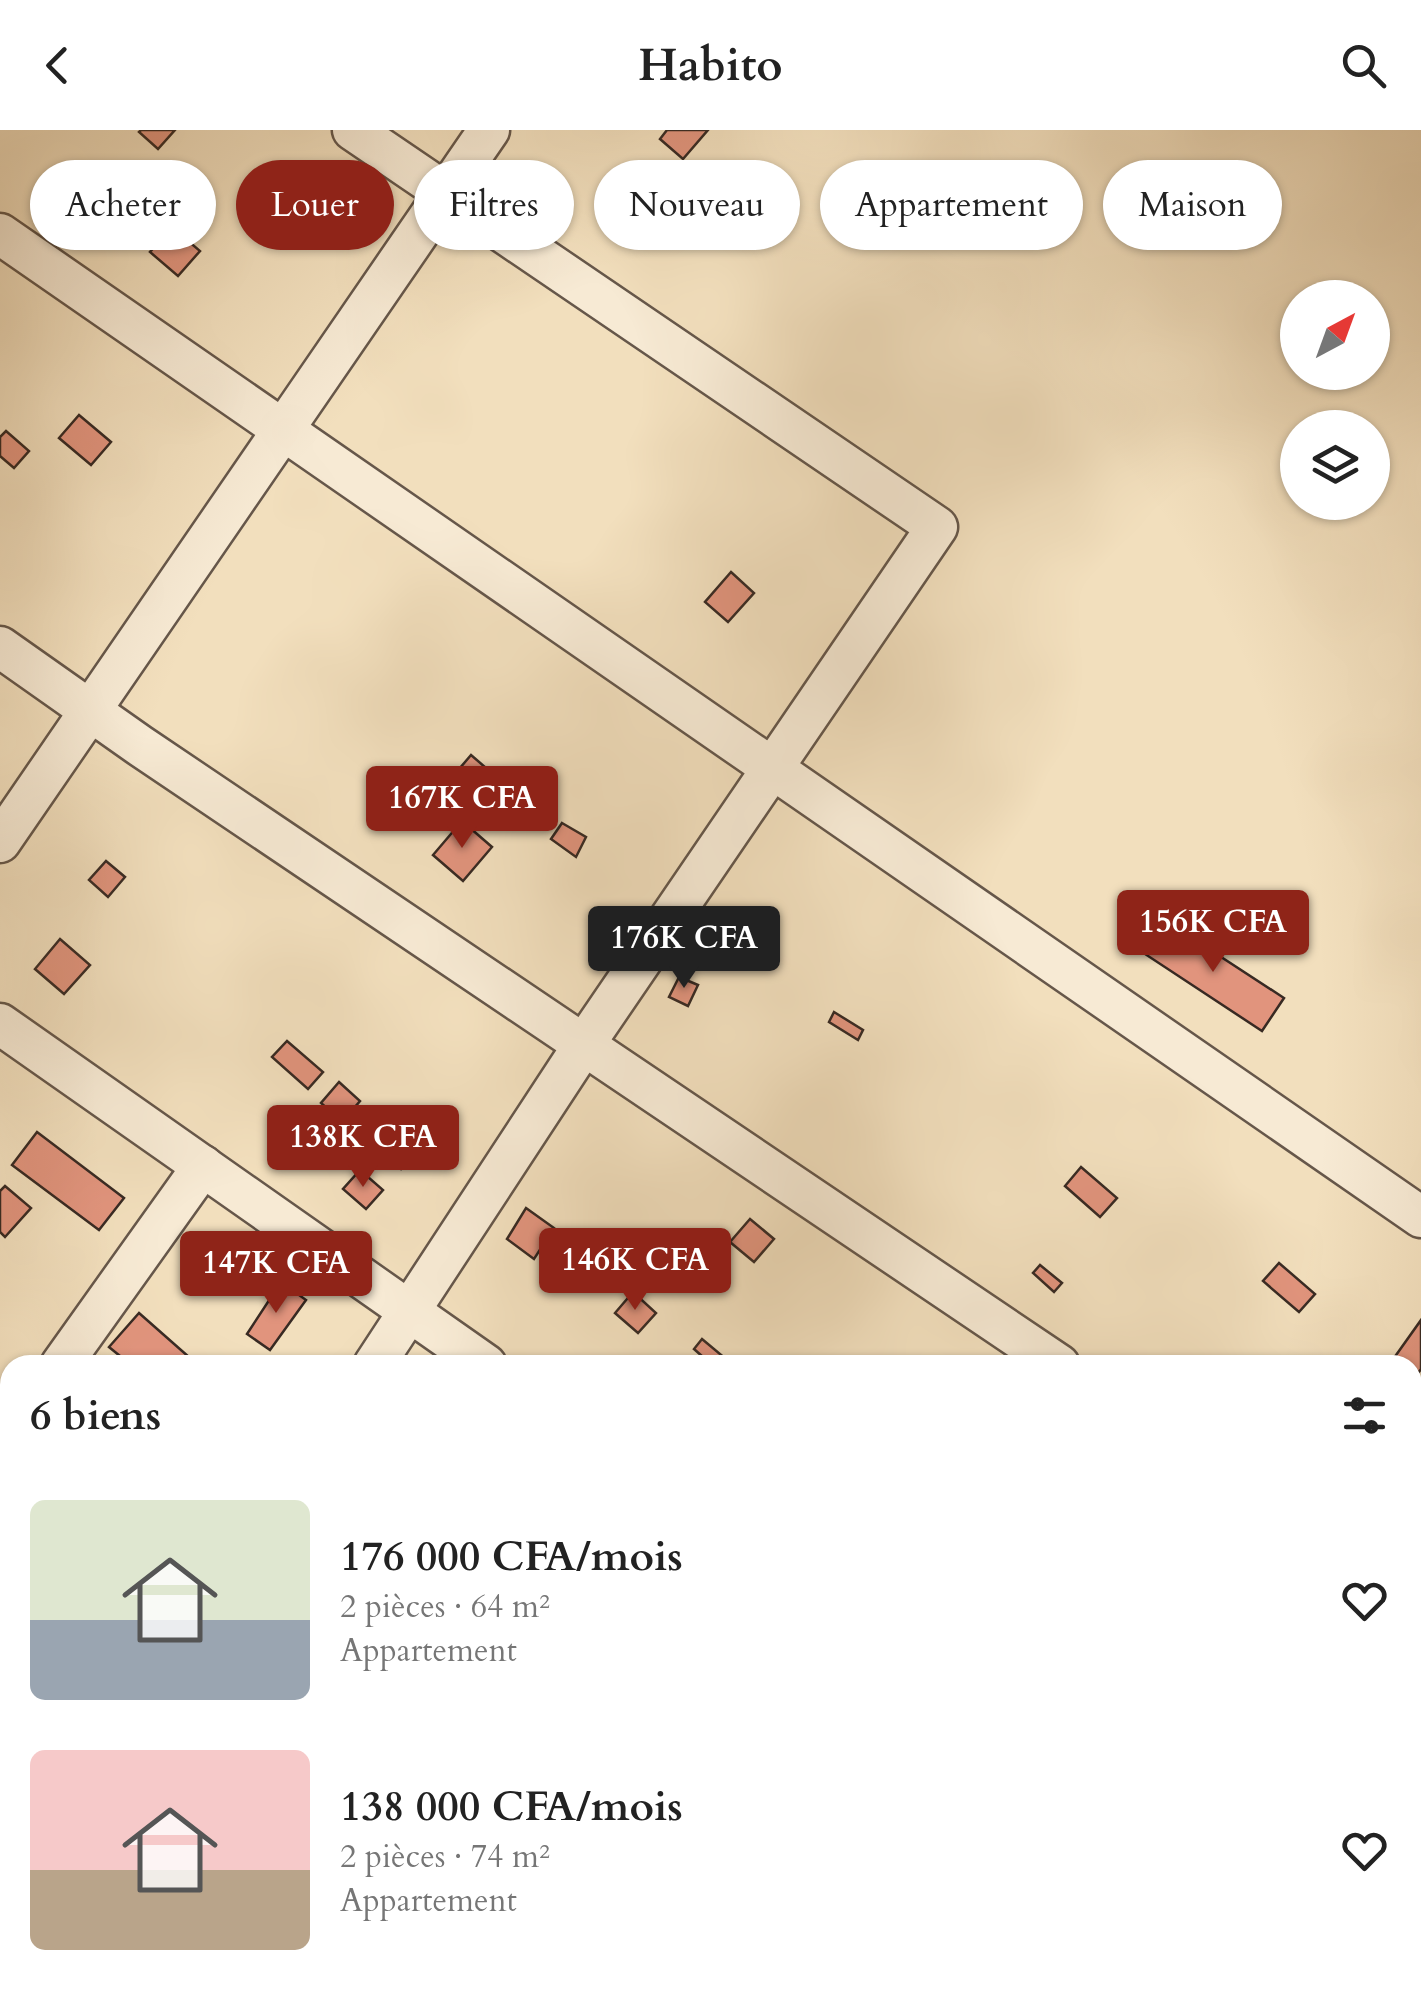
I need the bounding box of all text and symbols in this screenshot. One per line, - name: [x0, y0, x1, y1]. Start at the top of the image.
- text: Habito: [638, 35, 783, 96]
- icon: back: [30, 38, 85, 93]
- icon: search: [1336, 38, 1391, 93]
- chip: Acheter: [30, 160, 216, 250]
- chip: Louer: [236, 160, 394, 250]
- chip: Filtres: [414, 160, 574, 250]
- chip: Nouveau: [594, 160, 800, 250]
- chip: Appartement: [820, 160, 1083, 250]
- chip: Maison: [1103, 160, 1282, 250]
- north arrow: [1280, 280, 1390, 390]
- map controls: [1280, 280, 1390, 520]
- button: layers: [1280, 410, 1390, 520]
- pin: 167K CFA: [359, 766, 565, 851]
- text: 167K CFA: [388, 776, 536, 820]
- pin: 156K CFA: [1110, 890, 1316, 975]
- text: 156K CFA: [1139, 900, 1287, 944]
- pin: 176K CFA: [581, 906, 787, 991]
- text: 176K CFA: [610, 916, 758, 960]
- pin: 138K CFA: [260, 1105, 466, 1190]
- text: 138K CFA: [289, 1115, 437, 1159]
- pin: 146K CFA: [532, 1228, 738, 1313]
- pin: 147K CFA: [173, 1231, 379, 1316]
- text: 146K CFA: [561, 1238, 709, 1282]
- text: 147K CFA: [202, 1241, 350, 1285]
- text: 6 biens: [30, 1387, 161, 1444]
- icon: filters: [1337, 1388, 1392, 1443]
- text: 176 000 CFA/mois: [340, 1528, 683, 1585]
- icon: home: [110, 1540, 230, 1660]
- icon: heart: [1337, 1573, 1392, 1628]
- text: 2 pièces · 64 m²: [340, 1585, 550, 1629]
- text: Appartement: [340, 1629, 517, 1673]
- text: 138 000 CFA/mois: [340, 1778, 683, 1835]
- icon: home: [110, 1790, 230, 1910]
- icon: heart: [1337, 1823, 1392, 1878]
- text: 2 pièces · 74 m²: [340, 1835, 550, 1879]
- text: Appartement: [340, 1879, 517, 1923]

